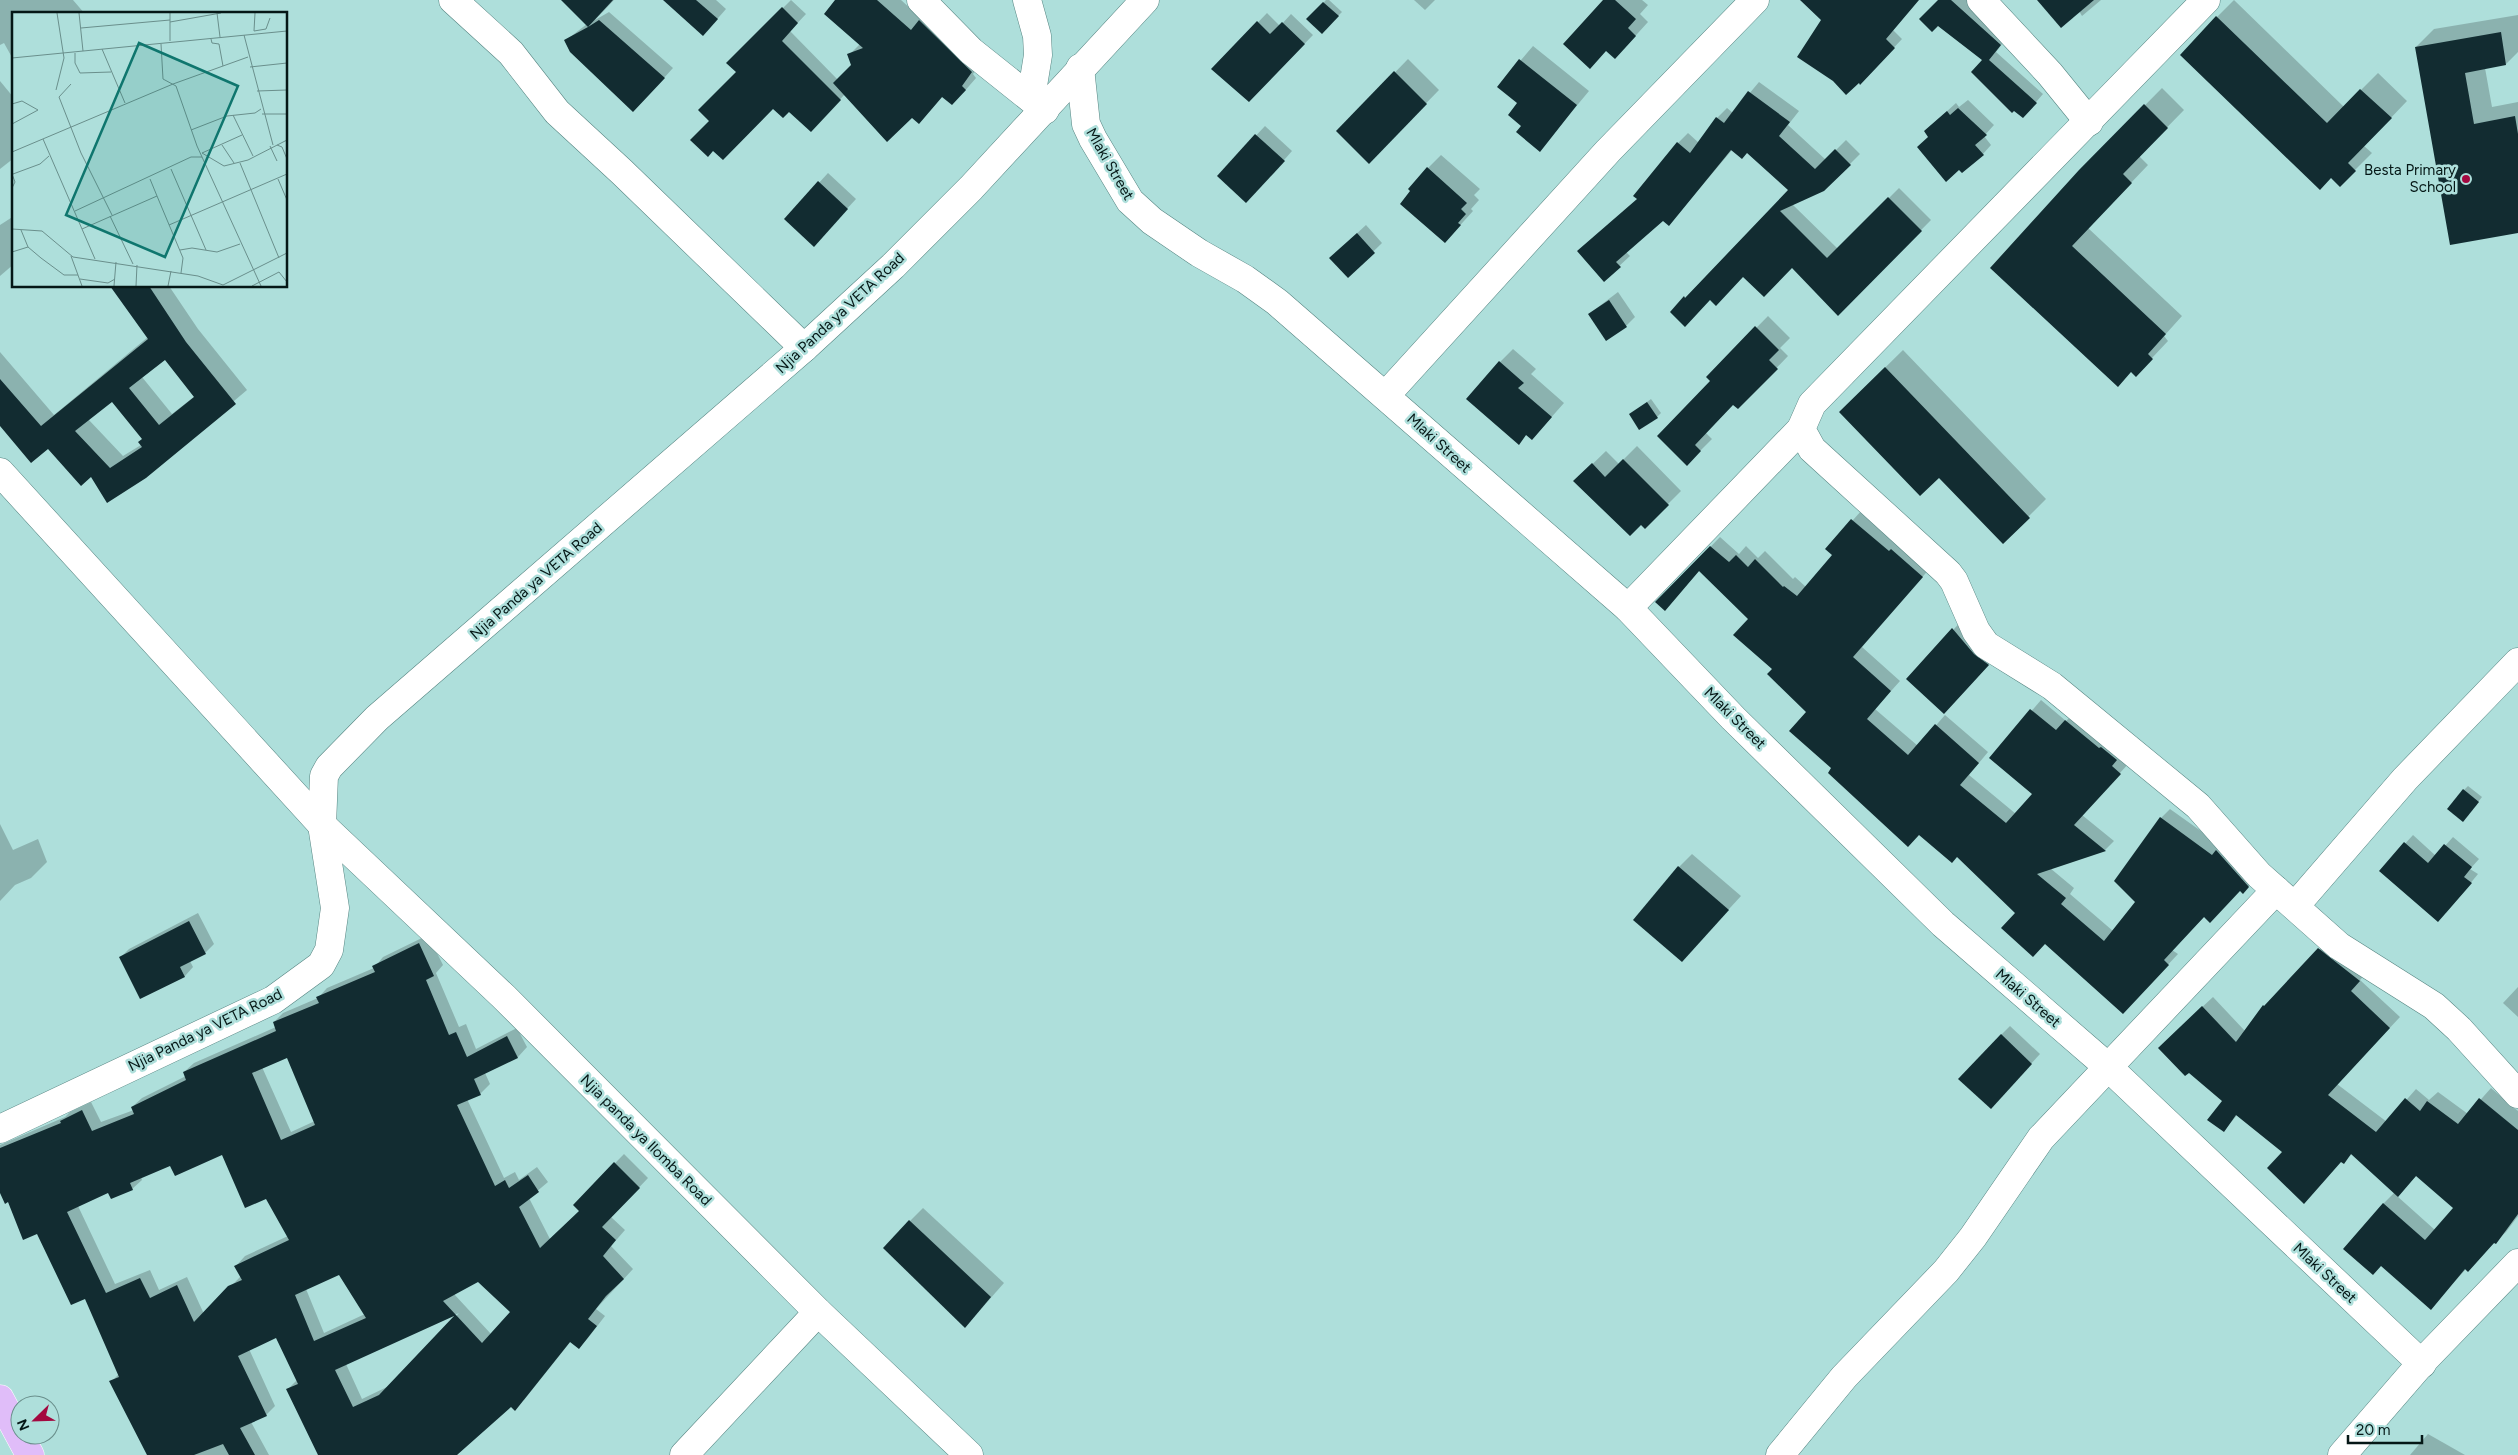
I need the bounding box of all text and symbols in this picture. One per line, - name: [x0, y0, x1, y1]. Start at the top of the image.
- inset map: [12, 12, 288, 288]
- street label: Mlaki Street: [1082, 125, 1138, 203]
- place label: Besta Primary School: [2364, 161, 2456, 196]
- marker: Besta Primary School: [2460, 173, 2472, 185]
- street label: Njia Panda ya VETA Road: [772, 249, 908, 377]
- street label: Mlaki Street: [1403, 410, 1475, 477]
- street label: Njia Panda ya VETA Road: [466, 519, 606, 643]
- street label: Mlaki Street: [1700, 683, 1770, 753]
- street label: Mlaki Street: [1992, 965, 2064, 1031]
- street label: Njia Panda ya VETA Road: [125, 985, 285, 1075]
- street label: Njia panda ya Ilomba Road: [577, 1071, 715, 1209]
- street label: Mlaki Street: [2290, 1239, 2361, 1307]
- north arrow: [10, 1395, 60, 1445]
- scale bar: [2348, 1412, 2422, 1444]
- text: N: [14, 1417, 33, 1433]
- text: 20 m: [2356, 1421, 2390, 1439]

